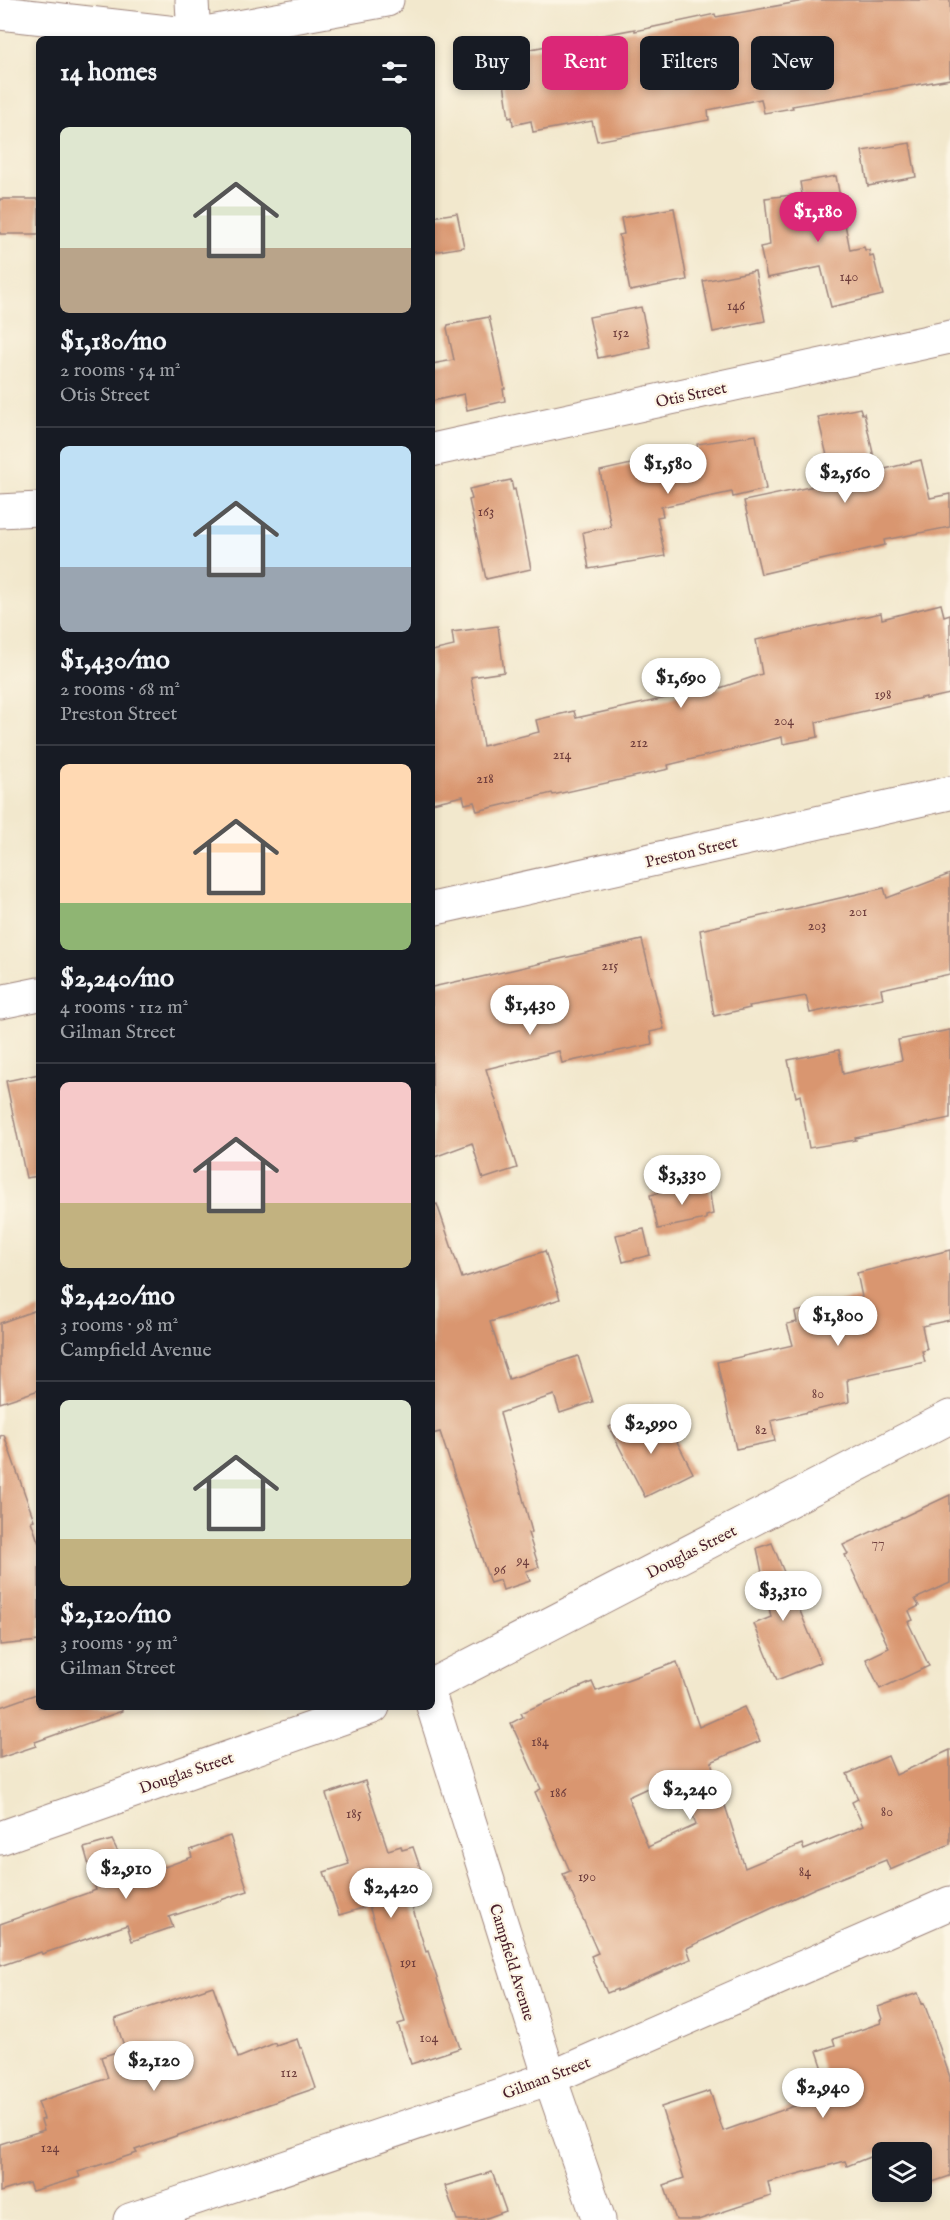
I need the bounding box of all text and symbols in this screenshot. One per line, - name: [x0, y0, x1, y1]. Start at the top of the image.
- chip: Buy: [453, 36, 530, 90]
- chip: Rent: [542, 36, 628, 90]
- chip: Filters: [640, 36, 739, 90]
- chip: New: [751, 36, 834, 90]
- text: 14 homes: [60, 56, 157, 89]
- icon: filters: [378, 56, 411, 89]
- icon: home: [182, 166, 290, 274]
- pin: $1,180: [769, 192, 867, 243]
- text: $1,180: [794, 199, 842, 224]
- house number: 140: [840, 268, 859, 286]
- house number: 146: [727, 297, 746, 315]
- house number: 152: [613, 324, 630, 342]
- text: $1,180/mo: [60, 325, 167, 358]
- text: 2 rooms · 54 m²: [60, 358, 181, 383]
- street label: Otis Street: [654, 379, 729, 413]
- text: Otis Street: [60, 383, 150, 408]
- pin: $1,580: [619, 444, 717, 495]
- text: $1,580: [644, 451, 692, 476]
- pin: $2,560: [796, 453, 894, 504]
- text: $2,560: [819, 460, 871, 485]
- icon: home: [182, 485, 290, 593]
- house number: 163: [478, 503, 494, 521]
- text: $1,430/mo: [60, 644, 170, 677]
- pin: $1,690: [632, 658, 730, 709]
- text: $1,690: [656, 665, 706, 690]
- text: 2 rooms · 68 m²: [60, 677, 180, 702]
- house number: 198: [875, 686, 891, 704]
- text: Preston Street: [60, 702, 177, 727]
- house number: 204: [774, 712, 794, 730]
- house number: 212: [630, 734, 649, 752]
- house number: 214: [553, 746, 571, 764]
- house number: 218: [476, 770, 494, 788]
- icon: home: [182, 803, 290, 911]
- street label: Preston Street: [643, 833, 740, 873]
- house number: 201: [849, 903, 867, 921]
- house number: 203: [808, 917, 826, 935]
- house number: 215: [602, 957, 618, 975]
- text: $2,240/mo: [60, 962, 174, 995]
- pin: $1,430: [481, 985, 579, 1036]
- text: $1,430: [504, 992, 556, 1017]
- text: 4 rooms · 112 m²: [60, 995, 188, 1020]
- text: Gilman Street: [60, 1020, 176, 1045]
- icon: home: [182, 1121, 290, 1229]
- pin: $3,330: [633, 1155, 731, 1206]
- text: $3,330: [658, 1162, 706, 1187]
- text: $2,420/mo: [60, 1280, 175, 1313]
- pin: $1,800: [789, 1296, 887, 1347]
- text: $1,800: [812, 1303, 864, 1328]
- text: 3 rooms · 98 m²: [60, 1313, 178, 1338]
- text: Campfield Avenue: [60, 1338, 212, 1363]
- house number: 80: [812, 1385, 824, 1403]
- pin: $2,990: [602, 1404, 700, 1455]
- text: $2,990: [624, 1411, 678, 1436]
- house number: 82: [755, 1421, 767, 1439]
- icon: home: [182, 1439, 290, 1547]
- street label: Douglas Street: [643, 1521, 741, 1584]
- house number: 77: [871, 1534, 885, 1552]
- house number: 94: [516, 1552, 530, 1570]
- house number: 96: [493, 1561, 507, 1579]
- pin: $3,310: [734, 1571, 832, 1622]
- text: $3,310: [759, 1578, 807, 1603]
- text: $2,120/mo: [60, 1598, 171, 1631]
- text: 3 rooms · 95 m²: [60, 1631, 178, 1656]
- text: Gilman Street: [60, 1656, 176, 1681]
- house number: 184: [531, 1733, 549, 1751]
- street label: Douglas Street: [137, 1748, 237, 1799]
- pin: $2,240: [641, 1770, 739, 1821]
- text: $2,240: [663, 1777, 717, 1802]
- house number: 186: [550, 1784, 567, 1802]
- house number: 80: [881, 1803, 893, 1821]
- house number: 185: [346, 1805, 362, 1823]
- pin: $2,910: [77, 1849, 175, 1900]
- text: $2,910: [100, 1856, 152, 1881]
- house number: 84: [799, 1863, 811, 1881]
- pin: $2,420: [342, 1868, 440, 1919]
- house number: 190: [578, 1868, 596, 1886]
- text: $2,420: [363, 1875, 419, 1900]
- street label: Campfield Avenue: [484, 1902, 538, 2023]
- house number: 191: [400, 1954, 416, 1972]
- house number: 104: [420, 2029, 439, 2047]
- pin: $2,120: [105, 2041, 203, 2092]
- text: $2,120: [128, 2048, 180, 2073]
- street label: Gilman Street: [500, 2053, 594, 2105]
- house number: 112: [280, 2064, 298, 2082]
- pin: $2,940: [774, 2068, 872, 2119]
- text: $2,940: [796, 2075, 850, 2100]
- house number: 124: [41, 2139, 59, 2157]
- map controls: [872, 2142, 932, 2202]
- button: layers: [872, 2142, 932, 2202]

